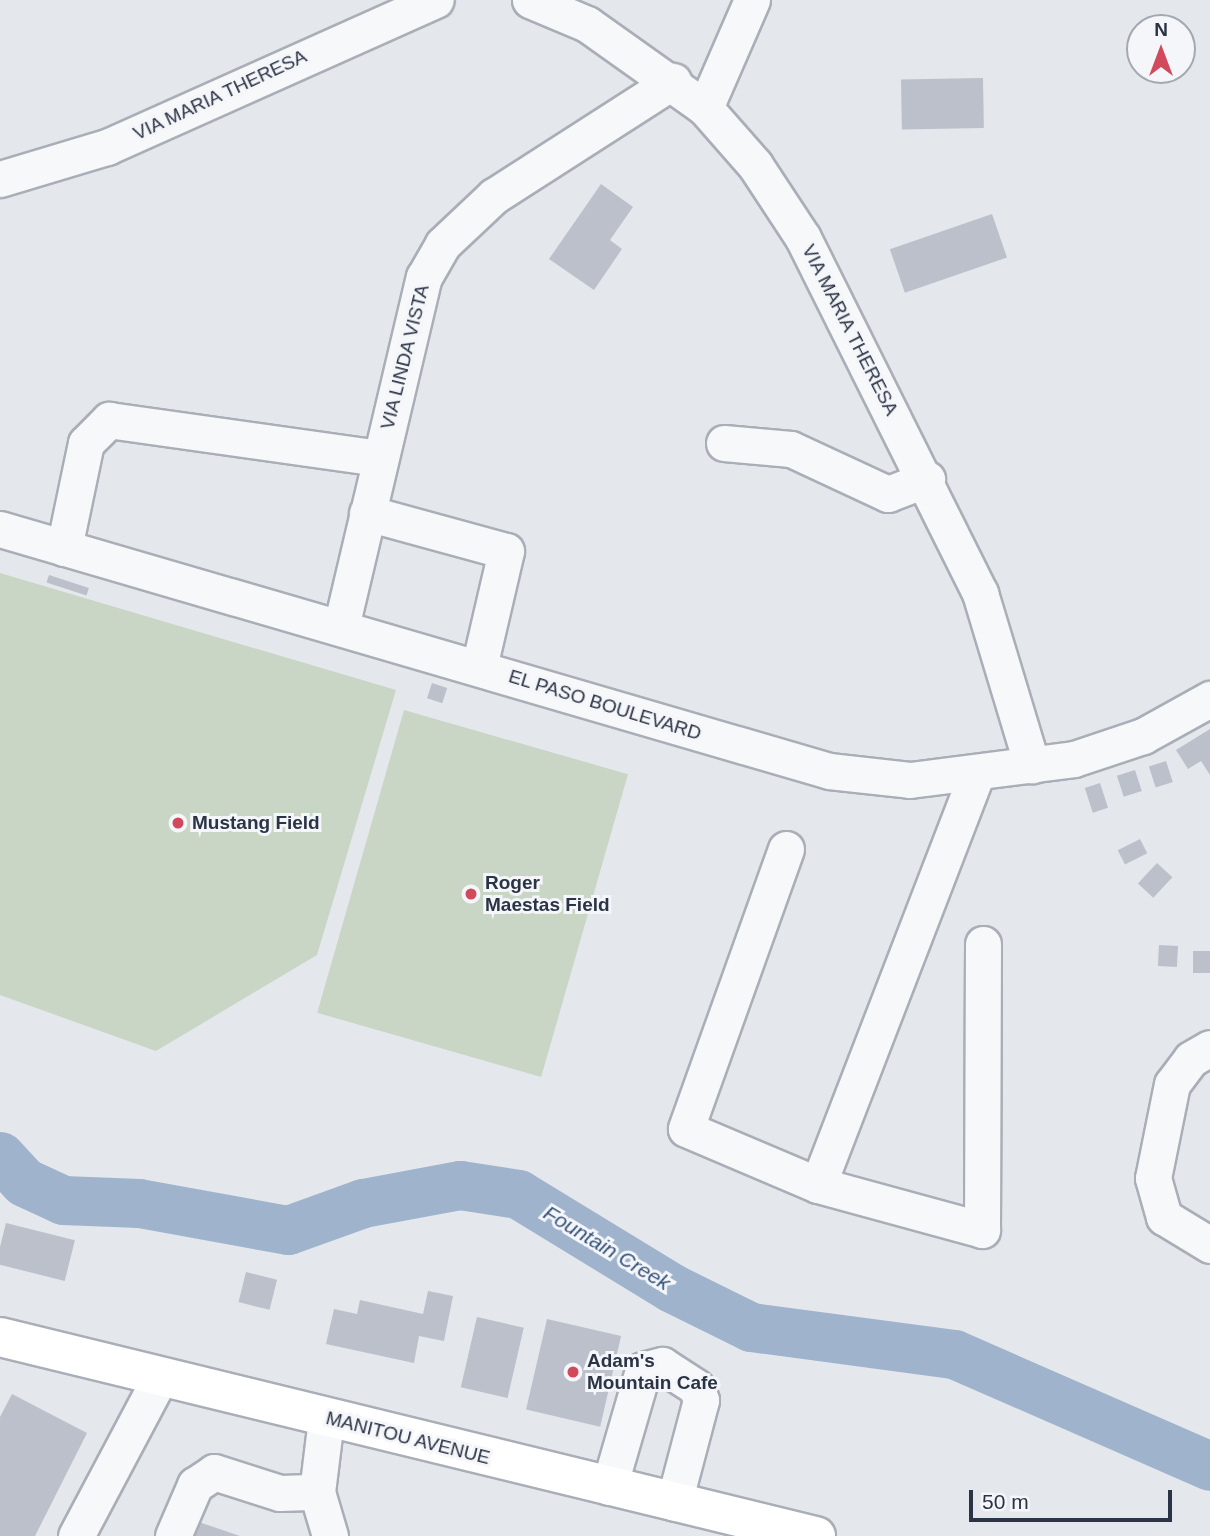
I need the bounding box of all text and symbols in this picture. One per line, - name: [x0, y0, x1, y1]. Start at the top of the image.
- north arrow: [1126, 14, 1196, 84]
- text: N: [1154, 19, 1168, 40]
- street label: VIA MARIA THERESA: [129, 44, 311, 146]
- street label: VIA MARIA THERESA: [796, 240, 904, 420]
- street label: VIA LINDA VISTA: [376, 281, 434, 433]
- street label: EL PASO BOULEVARD: [506, 665, 704, 745]
- place label: Mustang Field: [192, 812, 320, 834]
- marker: Mustang Field: [170, 815, 186, 831]
- place label: Roger Maestas Field: [485, 872, 610, 916]
- marker: Roger Maestas Field: [463, 886, 479, 902]
- water label: Fountain Creek: [539, 1200, 675, 1296]
- place label: Adam's Mountain Cafe: [587, 1350, 718, 1394]
- marker: Adam's Mountain Cafe: [565, 1364, 581, 1380]
- street label: MANITOU AVENUE: [323, 1406, 493, 1470]
- scale bar: [972, 1476, 1175, 1520]
- text: 50 m: [982, 1490, 1029, 1513]

